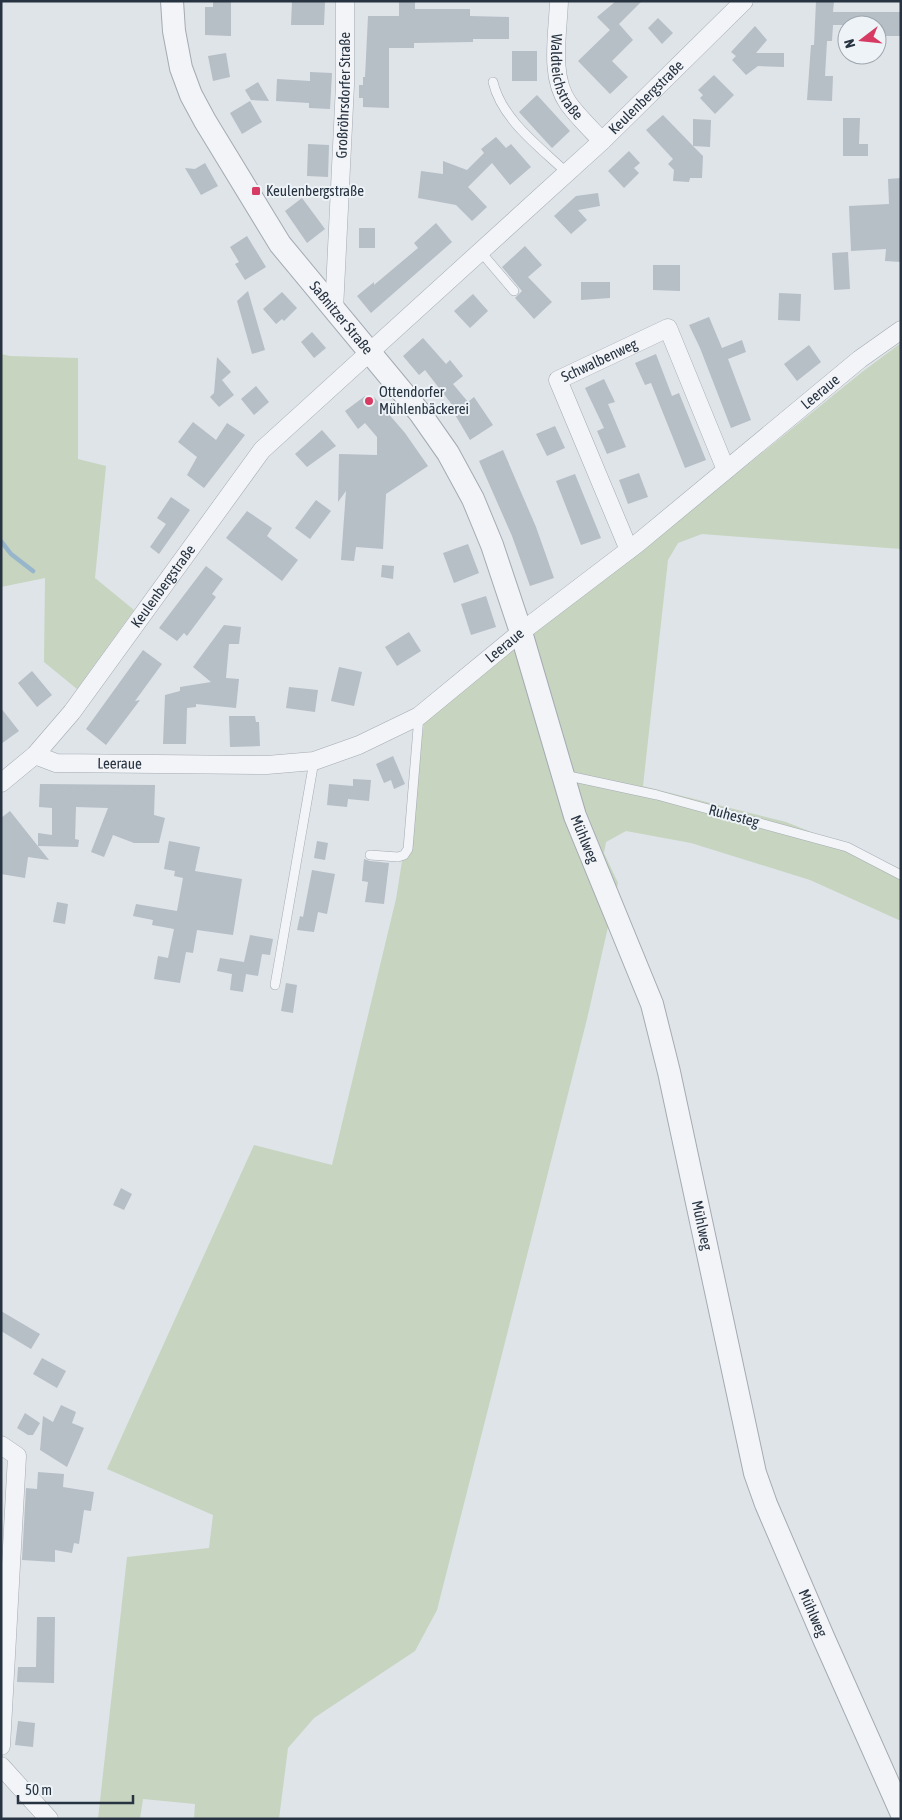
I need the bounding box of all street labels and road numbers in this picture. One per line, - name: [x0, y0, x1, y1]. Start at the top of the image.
- street label: Großröhrsdorfer Straße: [332, 32, 353, 159]
- street label: Waldteichstraße: [548, 33, 587, 123]
- street label: Keulenbergstraße: [605, 56, 687, 137]
- street label: Saßnitzer Straße: [306, 278, 377, 358]
- street label: Schwalbenweg: [558, 334, 640, 385]
- street label: Leeraue: [797, 371, 843, 412]
- street label: Keulenbergstraße: [127, 541, 198, 631]
- street label: Leeraue: [482, 624, 527, 666]
- street label: Leeraue: [97, 754, 142, 772]
- street label: Ruhesteg: [707, 801, 762, 831]
- street label: Mühlweg: [568, 812, 603, 866]
- street label: Mühlweg: [689, 1199, 716, 1252]
- street label: Mühlweg: [796, 1586, 831, 1640]

